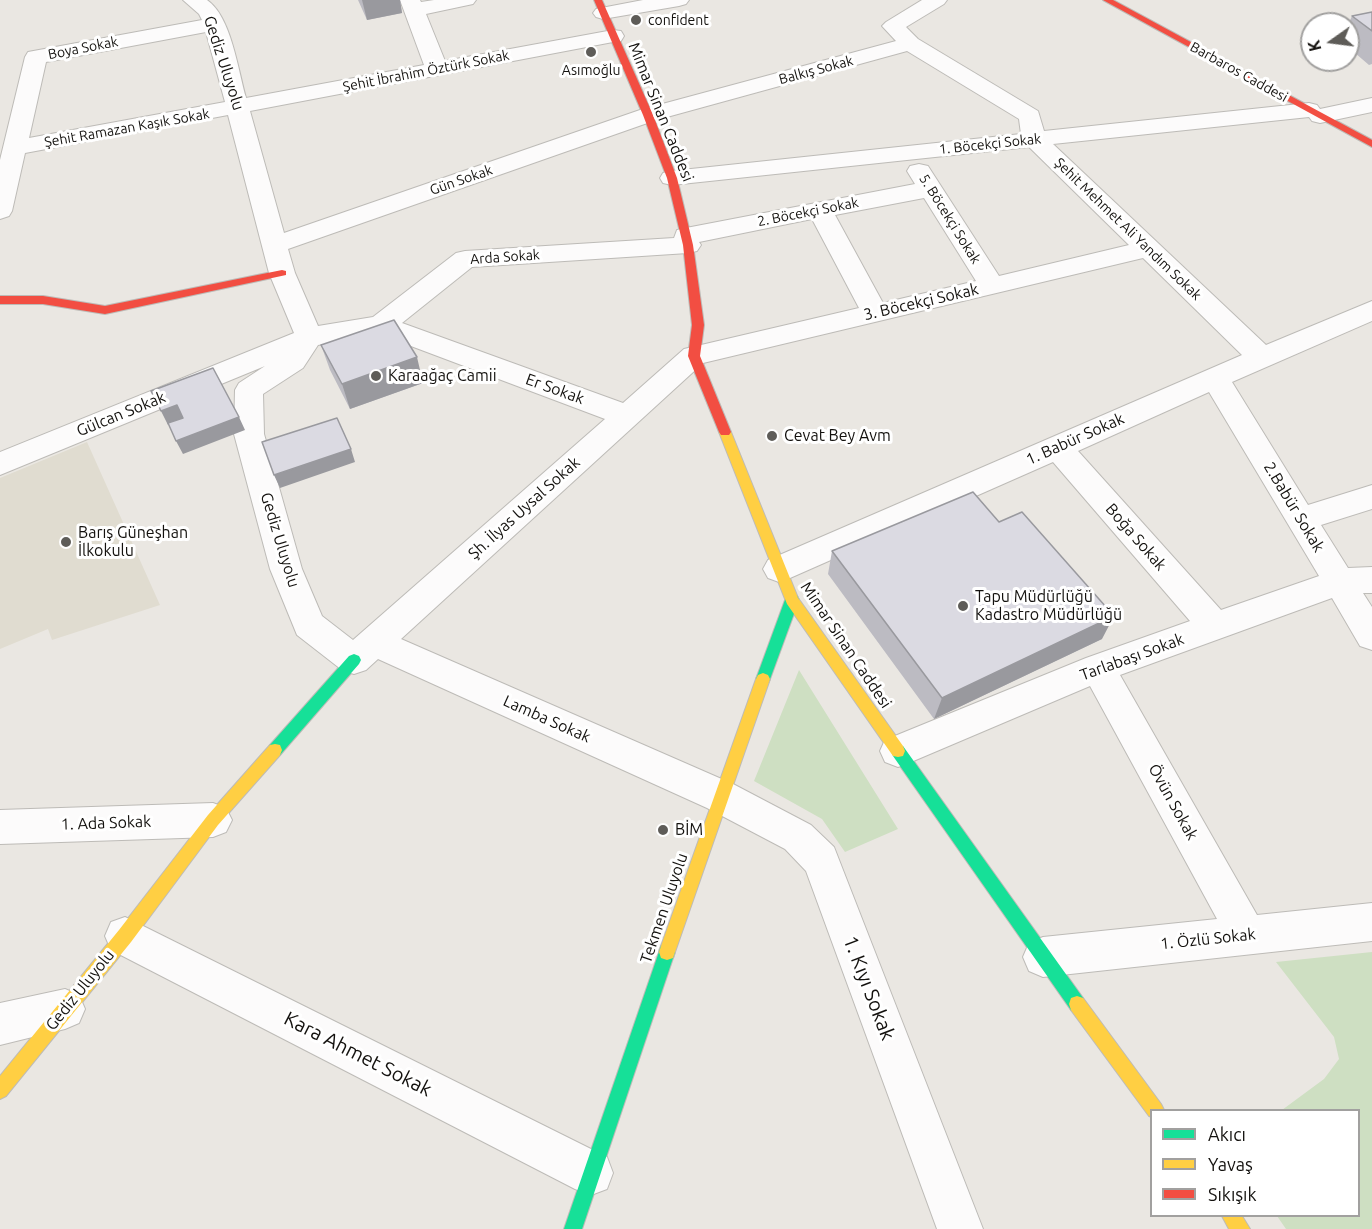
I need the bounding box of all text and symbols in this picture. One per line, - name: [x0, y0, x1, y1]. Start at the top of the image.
- place label: confident: [648, 12, 709, 28]
- north arrow: [1300, 12, 1360, 72]
- street label: Gediz Uluyolu: [200, 13, 248, 113]
- marker: confident: [629, 13, 643, 27]
- street label: Boya Sokak: [47, 33, 119, 63]
- street label: Barbaros Caddesi: [1187, 38, 1291, 106]
- text: K: [1304, 39, 1324, 53]
- street label: Mimar Sinan Caddesi: [624, 40, 698, 184]
- marker: Asımoğlu: [584, 45, 598, 59]
- street label: Şehit İbrahim Öztürk Sokak: [341, 47, 511, 95]
- street label: Balkış Sokak: [777, 52, 855, 88]
- place label: Asımoğlu: [562, 62, 620, 78]
- street label: Şehit Ramazan Kaşık Sokak: [43, 105, 211, 151]
- street label: 1. Böcekçi Sokak: [938, 130, 1042, 158]
- street label: Şehit Mehmet Ali Yandım Sokak: [1051, 154, 1205, 304]
- street label: Gün Sokak: [427, 161, 495, 199]
- street label: 5. Böcekçi Sokak: [916, 171, 984, 267]
- street label: 2. Böcekçi Sokak: [756, 194, 860, 230]
- street label: Arda Sokak: [470, 246, 540, 268]
- street label: 3. Böcekçi Sokak: [862, 279, 980, 325]
- place label: Karaağaç Camii: [388, 366, 497, 386]
- marker: Karaağaç Camii: [369, 369, 383, 383]
- street label: Er Sokak: [523, 370, 587, 408]
- street label: Gülcan Sokak: [74, 387, 168, 441]
- street label: 1. Babür Sokak: [1023, 409, 1127, 469]
- place label: Cevat Bey Avm: [784, 426, 891, 446]
- marker: Cevat Bey Avm: [765, 429, 779, 443]
- street label: Şh. İlyas Uysal Sokak: [464, 453, 584, 563]
- street label: 2.Babür Sokak: [1260, 458, 1328, 556]
- street label: Gediz Uluyolu: [256, 490, 304, 590]
- street label: Boğa Sokak: [1102, 499, 1170, 575]
- place label: Barış Güneşhan İlkokulu: [78, 523, 188, 561]
- marker: Barış Güneşhan İlkokulu: [59, 535, 73, 549]
- street label: Mimar Sinan Caddesi: [797, 578, 895, 712]
- place label: Tapu Müdürlüğü Kadastro Müdürlüğü: [975, 587, 1122, 625]
- marker: Tapu Müdürlüğü Kadastro Müdürlüğü: [956, 599, 970, 613]
- street label: Tarlabaşı Sokak: [1077, 629, 1187, 685]
- street label: Lamba Sokak: [500, 691, 594, 747]
- street label: Övün Sokak: [1144, 760, 1202, 844]
- street label: 1. Ada Sokak: [61, 812, 151, 834]
- place label: BİM: [675, 820, 703, 840]
- marker: BİM: [656, 823, 670, 837]
- street label: Tekmen Uluyolu: [636, 850, 692, 966]
- street label: 1. Özlü Sokak: [1160, 924, 1256, 954]
- street label: 1. Kıyı Sokak: [838, 932, 900, 1044]
- street label: Gediz Uluyolu: [42, 946, 118, 1034]
- street label: Kara Ahmet Sokak: [280, 1006, 436, 1102]
- legend: [1150, 1109, 1360, 1217]
- text: Akıcı: [1208, 1124, 1246, 1144]
- text: Yavaş: [1208, 1154, 1253, 1174]
- text: Sıkışık: [1208, 1184, 1257, 1204]

